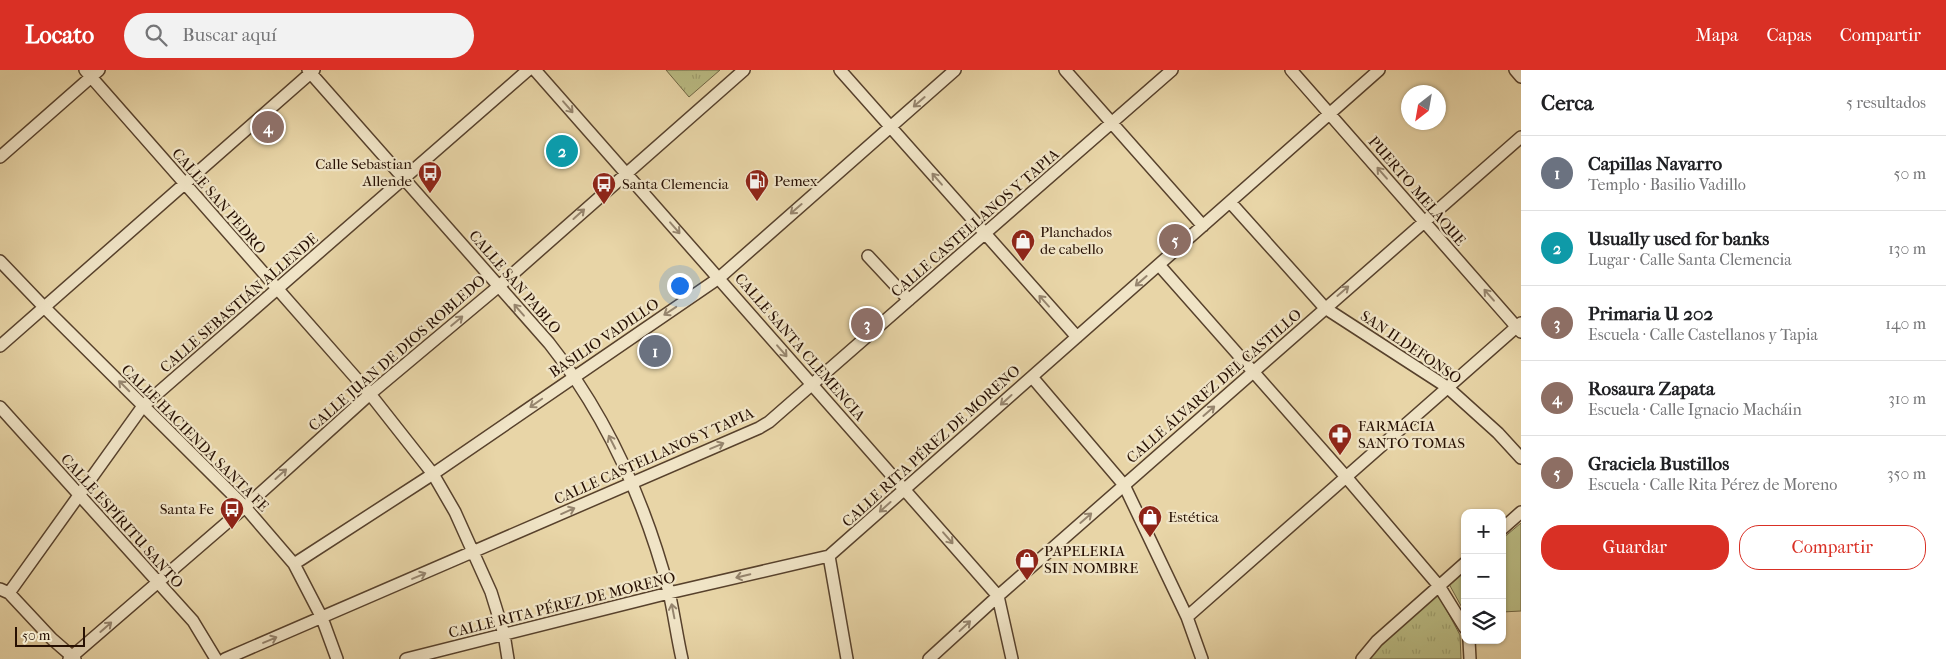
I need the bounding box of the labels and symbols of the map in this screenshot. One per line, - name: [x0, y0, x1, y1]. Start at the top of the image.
- north arrow: [1401, 85, 1446, 130]
- one-way arrow: [912, 96, 925, 108]
- one-way arrow: [562, 100, 573, 113]
- pin: 4: [252, 108, 284, 146]
- pin: 2: [546, 132, 578, 170]
- street label: PUERTO MELAQUE: [1365, 133, 1469, 249]
- street label: CALLE SAN PEDRO: [168, 145, 270, 258]
- street label: CALLE CASTELLANOS Y TAPIA: [887, 145, 1063, 301]
- place label: Calle Sebastian Allende: [315, 155, 413, 190]
- bus stop icon: Calle Sebastian Allende: [417, 160, 443, 194]
- one-way arrow: [1376, 167, 1387, 180]
- fuel station icon: Pemex: [744, 168, 770, 202]
- bus stop icon: Santa Clemencia: [591, 171, 617, 205]
- place label: Pemex: [774, 172, 818, 190]
- one-way arrow: [931, 173, 942, 186]
- place label: Santa Clemencia: [622, 175, 730, 193]
- one-way arrow: [790, 204, 803, 215]
- one-way arrow: [572, 209, 585, 220]
- pin: 5: [1159, 221, 1191, 259]
- one-way arrow: [669, 222, 681, 235]
- place label: Planchados de cabello: [1040, 223, 1112, 258]
- street label: CALLE SAN PABLO: [465, 227, 565, 337]
- shop icon: Planchados de cabello: [1010, 228, 1036, 262]
- street label: CALLE SEBASTIÁN ALLENDE: [156, 229, 322, 377]
- street label: CALLE SANTA CLEMENCIA: [731, 269, 869, 425]
- street label: CALLE JUAN DE DIOS ROBLEDO: [305, 271, 489, 435]
- your location: [667, 273, 693, 299]
- one-way arrow: [1135, 275, 1148, 287]
- one-way arrow: [1337, 286, 1350, 297]
- one-way arrow: [1484, 289, 1495, 302]
- one-way arrow: [1038, 294, 1050, 307]
- street label: BASILIO VADILLO: [546, 295, 662, 381]
- one-way arrow: [514, 303, 525, 316]
- pin: 3: [851, 305, 883, 343]
- street label: CALLE ÁLVAREZ DEL CASTILLO: [1123, 305, 1305, 467]
- one-way arrow: [663, 306, 677, 316]
- street label: SAN ILDEFONSO: [1357, 307, 1465, 388]
- one-way arrow: [450, 316, 463, 327]
- pin: 1: [639, 332, 671, 370]
- one-way arrow: [777, 344, 788, 357]
- street label: CALLE HACIENDA SANTA FE: [118, 361, 272, 515]
- street label: CALLE RITA PÉREZ DE MORENO: [838, 361, 1024, 531]
- one-way arrow: [117, 380, 130, 392]
- one-way arrow: [1000, 394, 1013, 405]
- one-way arrow: [529, 398, 543, 408]
- street label: CALLE CASTELLANOS Y TAPIA: [551, 404, 757, 508]
- one-way arrow: [1202, 405, 1215, 417]
- place label: FARMACIA SANTO TOMAS: [1358, 417, 1465, 452]
- pharmacy icon: FARMACIA SANTO TOMAS: [1327, 422, 1353, 456]
- one-way arrow: [607, 435, 617, 450]
- one-way arrow: [709, 440, 724, 450]
- street label: CALLE ESPÍRITU SANTO: [57, 450, 187, 592]
- one-way arrow: [275, 468, 288, 480]
- bus stop icon: Santa Fe: [219, 496, 245, 530]
- place label: Santa Fe: [160, 500, 215, 518]
- one-way arrow: [878, 502, 891, 513]
- shop icon: Estética: [1137, 504, 1163, 538]
- one-way arrow: [560, 505, 575, 515]
- place label: Estética: [1168, 508, 1220, 526]
- one-way arrow: [1080, 512, 1093, 524]
- one-way arrow: [942, 532, 953, 545]
- place label: PAPELERIA SIN NOMBRE: [1044, 542, 1139, 577]
- shop icon: PAPELERIA SIN NOMBRE: [1014, 547, 1040, 581]
- street label: CALLE RITA PÉREZ DE MORENO: [447, 568, 677, 642]
- one-way arrow: [411, 570, 426, 580]
- one-way arrow: [735, 572, 751, 581]
- one-way arrow: [667, 604, 677, 620]
- one-way arrow: [959, 620, 971, 632]
- one-way arrow: [100, 622, 113, 633]
- scale bar: [15, 624, 85, 647]
- one-way arrow: [262, 635, 277, 644]

